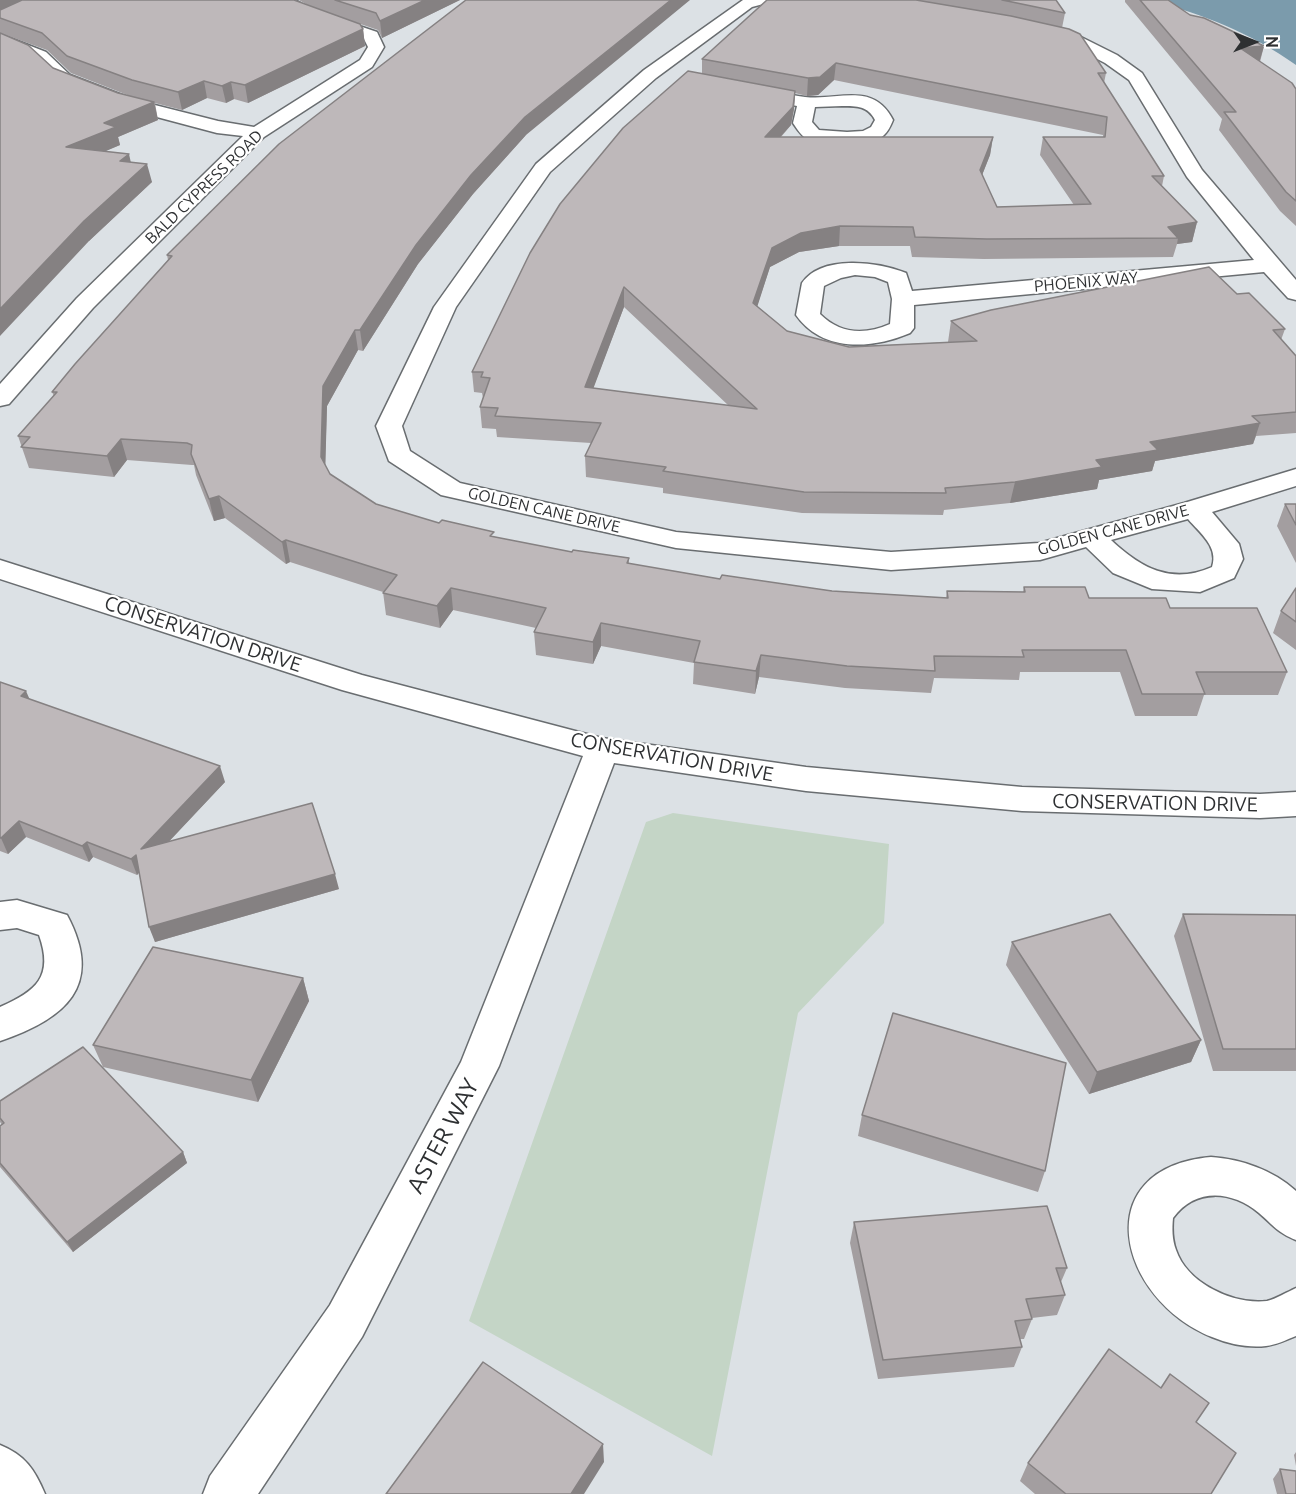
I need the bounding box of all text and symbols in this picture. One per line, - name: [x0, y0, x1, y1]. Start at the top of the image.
- north arrow: [1224, 12, 1284, 72]
- text: N: [1263, 36, 1281, 48]
- street label: BALD CYPRESS ROAD: [141, 126, 267, 248]
- street label: PHOENIX WAY: [1033, 268, 1139, 296]
- street label: GOLDEN CANE DRIVE: [466, 483, 622, 537]
- street label: GOLDEN CANE DRIVE: [1035, 501, 1191, 559]
- street label: CONSERVATION DRIVE: [101, 591, 305, 677]
- street label: CONSERVATION DRIVE: [569, 727, 775, 787]
- street label: CONSERVATION DRIVE: [1052, 789, 1258, 817]
- street label: ASTER WAY: [401, 1074, 485, 1198]

